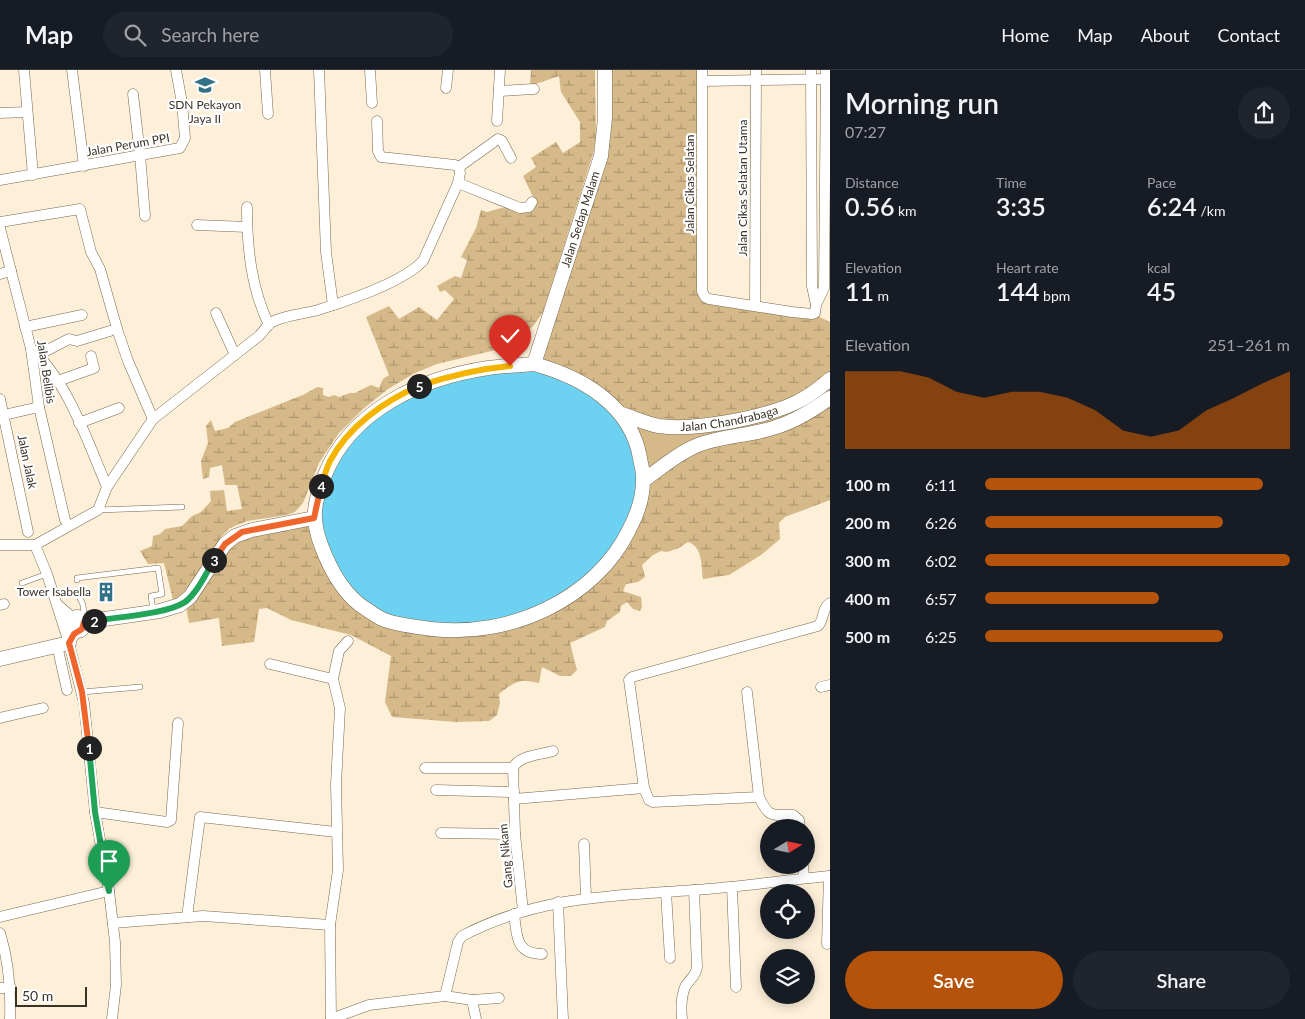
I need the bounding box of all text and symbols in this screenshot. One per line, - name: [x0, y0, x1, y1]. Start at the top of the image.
- search box: [103, 12, 453, 57]
- text: Map: [25, 20, 73, 49]
- icon: search: [121, 21, 149, 49]
- text: Search here: [161, 23, 259, 46]
- text: Home: [1001, 24, 1049, 46]
- text: Map: [1077, 24, 1113, 46]
- text: About: [1141, 24, 1190, 46]
- text: Contact: [1218, 24, 1280, 46]
- school or university icon: SDN Pekayon Jaya II: [194, 74, 216, 96]
- text: Morning run: [845, 86, 999, 120]
- button: share: [1238, 87, 1290, 139]
- place label: SDN Pekayon Jaya II: [169, 97, 241, 126]
- street label: Jalan Cikas Selatan Utama: [735, 120, 750, 256]
- text: 07:27: [845, 122, 886, 141]
- street label: Jalan Perum PPI: [85, 130, 171, 159]
- street label: Jalan Cikas Selatan: [682, 134, 697, 234]
- street label: Jalan Sedap Malam: [558, 169, 603, 269]
- text: Distance: [845, 174, 899, 191]
- text: Time: [996, 174, 1027, 191]
- text: Pace: [1147, 174, 1176, 191]
- text: 0.56: [845, 191, 894, 221]
- text: 3:35: [996, 191, 1046, 221]
- text: 6:24: [1147, 191, 1197, 221]
- text: km: [894, 202, 917, 219]
- text: /km: [1197, 202, 1225, 219]
- text: Elevation: [845, 259, 902, 276]
- text: Heart rate: [996, 259, 1059, 276]
- text: kcal: [1147, 259, 1171, 276]
- text: 11: [845, 276, 874, 306]
- text: 144: [996, 276, 1040, 306]
- text: 45: [1147, 276, 1176, 306]
- text: m: [874, 287, 889, 304]
- text: bpm: [1040, 287, 1070, 304]
- pin: [489, 315, 531, 366]
- icon: check: [496, 322, 524, 350]
- text: Elevation: [845, 335, 910, 354]
- text: 251–261 m: [1208, 335, 1290, 354]
- street label: Jalan Belibis: [34, 339, 59, 405]
- pin: 5: [406, 374, 432, 398]
- text: 5: [415, 378, 424, 395]
- street label: Jalan Chandrabaga: [680, 402, 780, 434]
- street label: Jalan Jalak: [14, 434, 41, 491]
- pin: 4: [308, 474, 334, 498]
- text: 100 m: [845, 475, 890, 494]
- text: 6:11: [925, 475, 957, 494]
- text: 4: [317, 478, 326, 495]
- text: 200 m: [845, 513, 890, 532]
- text: 6:26: [925, 513, 957, 532]
- pin: 3: [202, 548, 226, 572]
- text: 300 m: [845, 551, 890, 570]
- text: 6:02: [925, 551, 957, 570]
- text: 3: [210, 552, 219, 569]
- building icon: Tower Isabella: [95, 581, 117, 603]
- place label: Tower Isabella: [17, 584, 91, 599]
- text: 400 m: [845, 589, 890, 608]
- text: 6:57: [925, 589, 957, 608]
- pin: 2: [82, 608, 106, 634]
- text: 2: [90, 613, 99, 630]
- text: 500 m: [845, 627, 890, 646]
- text: 6:25: [925, 627, 957, 646]
- pin: 1: [76, 736, 102, 760]
- text: 1: [85, 740, 94, 757]
- north arrow: [760, 819, 815, 874]
- map controls: [760, 819, 815, 1004]
- street label: Gang Nikam: [495, 823, 516, 889]
- pin: [88, 840, 130, 891]
- icon: arrive: [95, 847, 123, 875]
- button: locate: [760, 884, 815, 939]
- button: layers: [760, 949, 815, 1004]
- button: Save: [845, 951, 1063, 1009]
- button: Share: [1073, 951, 1290, 1009]
- scale bar: [15, 984, 88, 1007]
- text: 50 m: [22, 987, 53, 1004]

